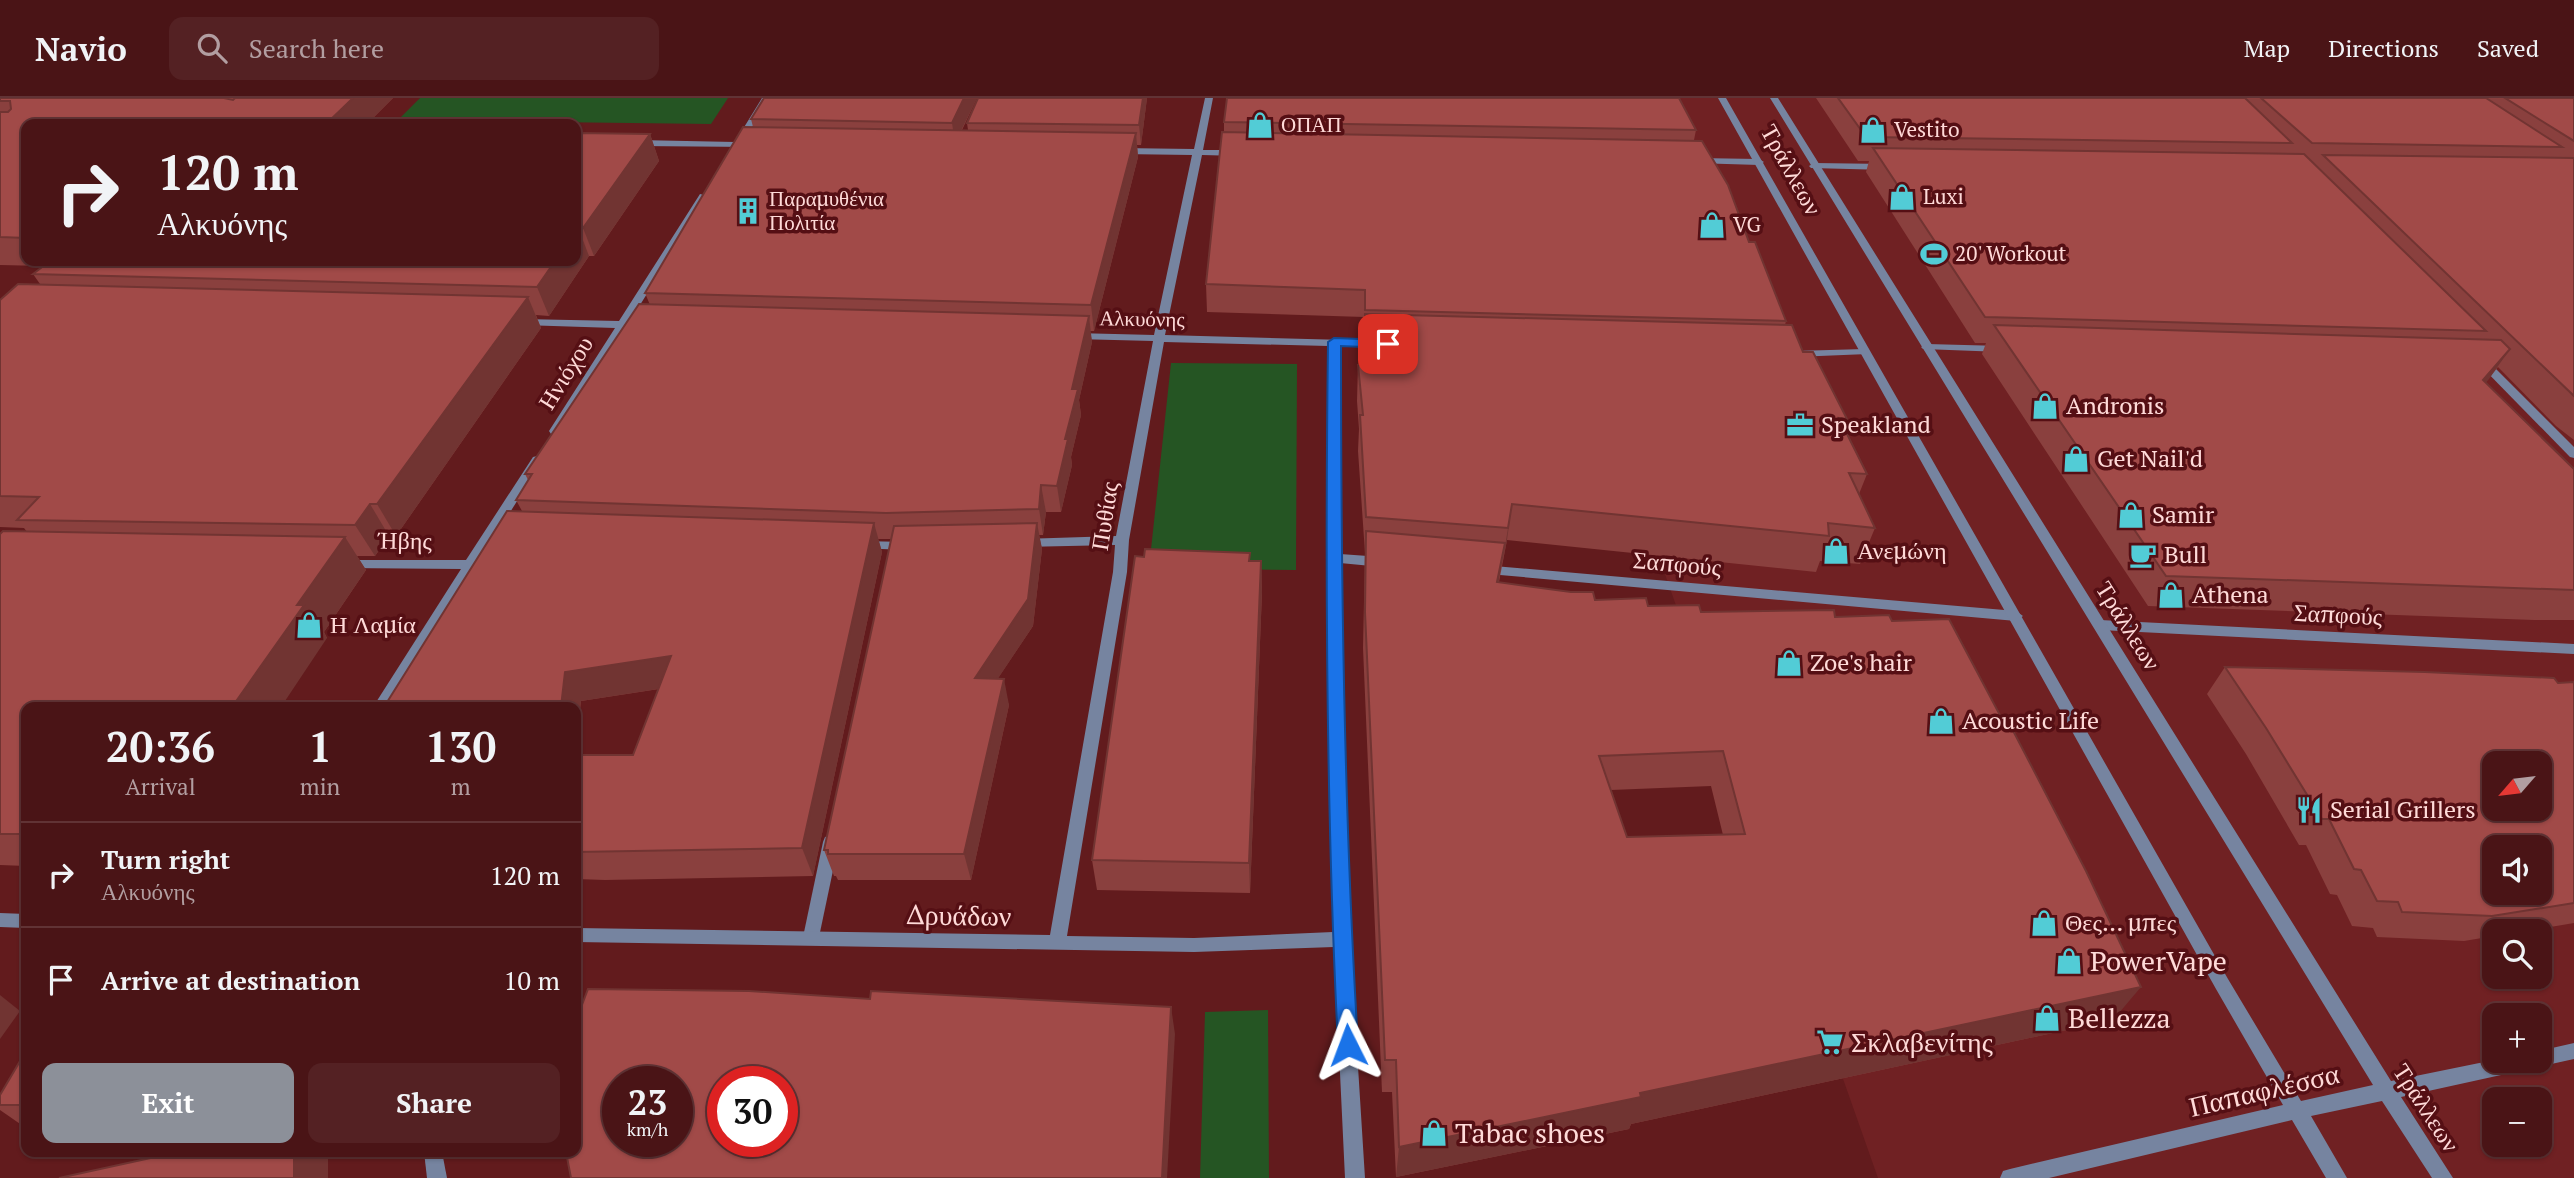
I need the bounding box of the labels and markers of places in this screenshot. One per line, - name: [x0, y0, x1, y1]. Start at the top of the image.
- shop icon: ΟΠΑΠ: [1245, 110, 1275, 140]
- place label: ΟΠΑΠ: [1281, 110, 1342, 138]
- shop icon: Vestito: [1858, 115, 1888, 145]
- place label: Vestito: [1894, 115, 1960, 143]
- shop icon: Luxi: [1887, 182, 1917, 212]
- place label: Luxi: [1923, 182, 1964, 210]
- place label: Παραμυθένια Πολιτία: [769, 184, 884, 236]
- building icon: Παραμυθένια Πολιτία: [733, 196, 763, 226]
- shop icon: VG: [1697, 210, 1727, 240]
- place label: VG: [1733, 210, 1762, 238]
- sports icon: 20' Workout: [1919, 239, 1949, 269]
- place label: 20' Workout: [1955, 239, 2066, 267]
- pin: [1358, 314, 1418, 374]
- place label: Andronis: [2066, 389, 2164, 421]
- shop icon: Andronis: [2030, 391, 2060, 421]
- place label: Speakland: [1821, 408, 1931, 440]
- office icon: Speakland: [1785, 410, 1815, 440]
- place label: Get Nail'd: [2097, 442, 2203, 474]
- shop icon: Get Nail'd: [2061, 444, 2091, 474]
- place label: Samir: [2152, 498, 2215, 530]
- shop icon: Samir: [2116, 500, 2146, 530]
- place label: Ανεμώνη: [1857, 534, 1946, 566]
- shop icon: Ανεμώνη: [1821, 536, 1851, 566]
- place label: Bull: [2164, 538, 2207, 570]
- cafe icon: Bull: [2128, 540, 2158, 570]
- place label: Athena: [2192, 578, 2269, 610]
- shop icon: Athena: [2156, 580, 2186, 610]
- place label: Η Λαμία: [330, 608, 416, 640]
- shop icon: Η Λαμία: [294, 610, 324, 640]
- place label: Zoe's hair: [1810, 646, 1913, 678]
- shop icon: Zoe's hair: [1774, 648, 1804, 678]
- place label: Acoustic Life: [1962, 704, 2099, 736]
- shop icon: Acoustic Life: [1926, 706, 1956, 736]
- place label: Serial Grillers: [2330, 793, 2476, 825]
- restaurant icon: Serial Grillers: [2294, 795, 2324, 825]
- place label: Θες... μπες: [2065, 906, 2177, 938]
- shop icon: Θες... μπες: [2029, 908, 2059, 938]
- place label: PowerVape: [2090, 942, 2227, 979]
- shop icon: PowerVape: [2054, 946, 2084, 976]
- place label: Bellezza: [2068, 999, 2171, 1036]
- shop icon: Bellezza: [2032, 1003, 2062, 1033]
- place label: Σκλαβενίτης: [1851, 1023, 1993, 1060]
- supermarket icon: Σκλαβενίτης: [1815, 1027, 1845, 1057]
- place label: Tabac shoes: [1455, 1114, 1605, 1151]
- shop icon: Tabac shoes: [1419, 1118, 1449, 1148]

